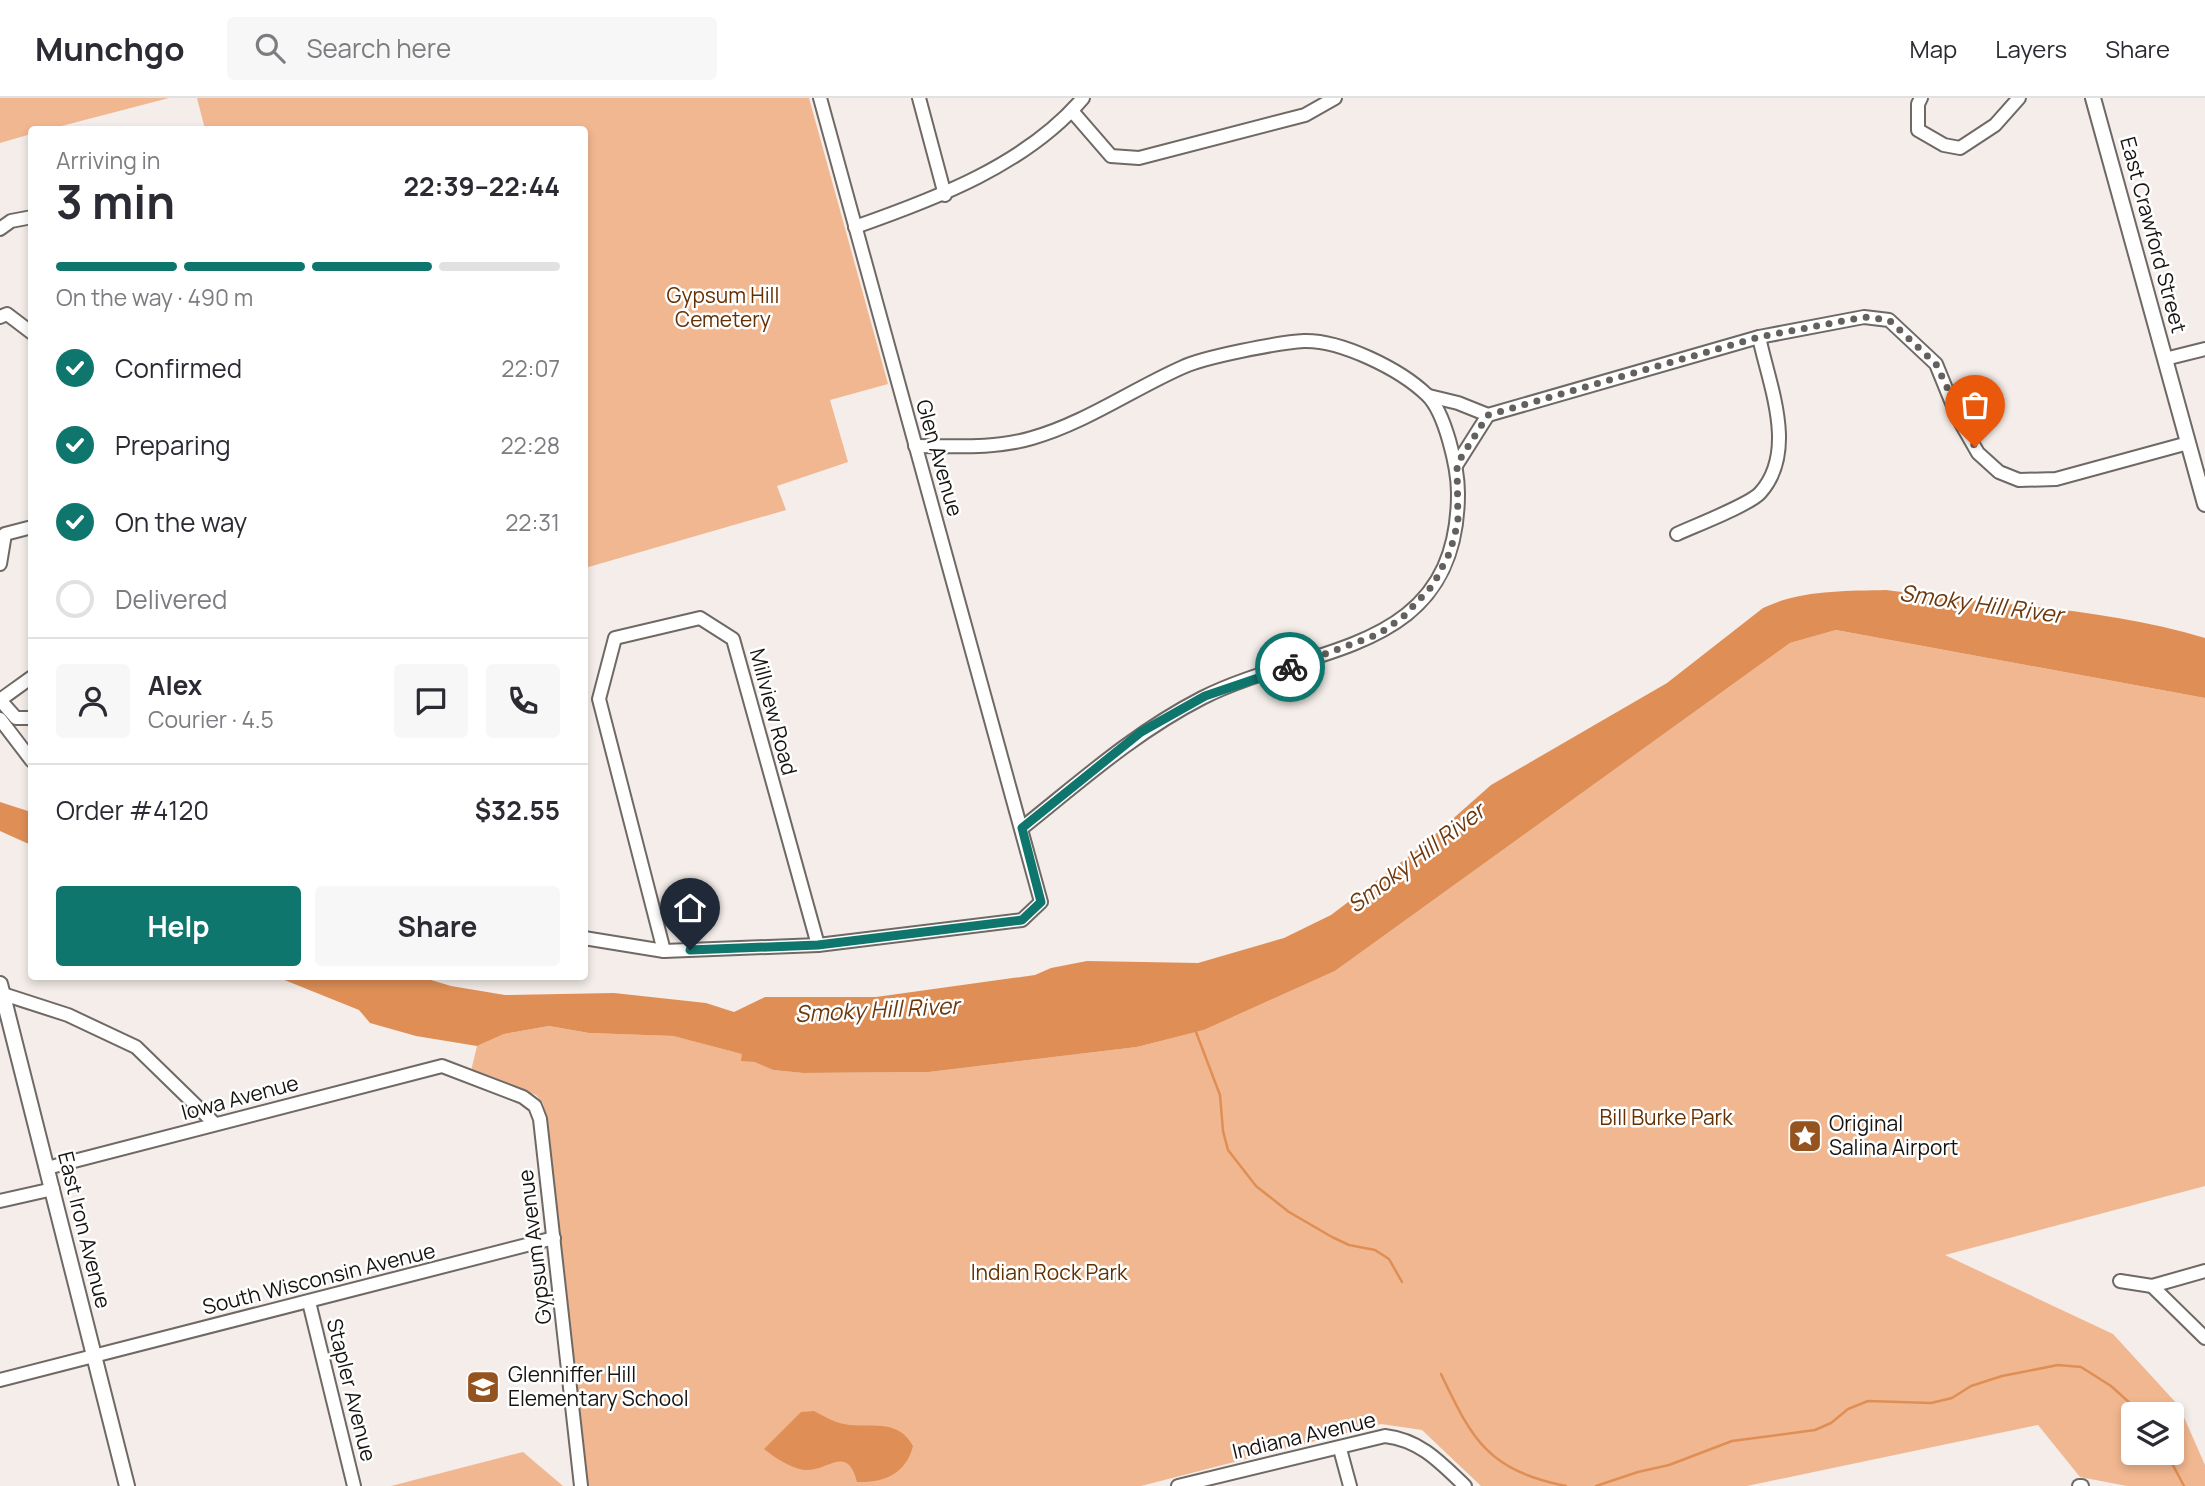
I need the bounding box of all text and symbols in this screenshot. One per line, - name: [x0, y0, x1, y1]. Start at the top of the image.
- search box: [227, 17, 717, 80]
- text: Munchgo: [35, 26, 185, 71]
- icon: search: [251, 29, 289, 67]
- text: Search here: [307, 30, 451, 66]
- text: Map: [1910, 32, 1957, 65]
- text: Layers: [1995, 32, 2067, 65]
- text: Share: [2105, 32, 2170, 65]
- street label: East Crawford Street: [2114, 134, 2194, 336]
- text: Arriving in: [56, 144, 161, 176]
- text: 22:39–22:44: [404, 168, 560, 204]
- text: 3 min: [56, 170, 175, 233]
- text: On the way · 490 m: [56, 281, 253, 313]
- park label: Gypsum Hill Cemetery: [667, 281, 779, 333]
- icon: check: [56, 349, 94, 387]
- text: Confirmed: [115, 350, 242, 386]
- text: 22:07: [501, 352, 560, 384]
- pin: [1945, 375, 2005, 447]
- icon: bag: [1956, 386, 1994, 424]
- street label: Glen Avenue: [910, 396, 970, 519]
- icon: check: [56, 426, 94, 464]
- text: Preparing: [115, 427, 231, 463]
- text: 22:28: [500, 429, 560, 461]
- icon: check: [56, 503, 94, 541]
- text: On the way: [115, 504, 247, 540]
- text: 22:31: [505, 506, 560, 538]
- water label: Smoky Hill River: [1897, 576, 2068, 631]
- text: Delivered: [115, 581, 227, 617]
- courier: [1255, 632, 1325, 702]
- street label: Millview Road: [744, 645, 804, 778]
- icon: bike: [1271, 648, 1309, 686]
- button: person: [56, 664, 130, 738]
- button: chat: [394, 664, 468, 738]
- button: phone: [486, 664, 560, 738]
- text: Alex: [148, 667, 202, 703]
- text: Courier · 4.5: [148, 703, 274, 735]
- text: Order #4120: [56, 792, 209, 828]
- text: $32.55: [475, 792, 560, 828]
- water label: Smoky Hill River: [1340, 793, 1493, 920]
- pin: [660, 878, 720, 950]
- button: Help: [56, 886, 301, 966]
- button: Share: [315, 886, 560, 966]
- icon: home: [671, 889, 709, 927]
- water label: Smoky Hill River: [794, 989, 963, 1029]
- street label: Iowa Avenue: [178, 1068, 301, 1126]
- park label: Bill Burke Park: [1599, 1103, 1733, 1131]
- place label: Original Salina Airport: [1829, 1109, 1958, 1161]
- place icon: Original Salina Airport: [1786, 1117, 1824, 1155]
- street label: East Iron Avenue: [52, 1148, 118, 1311]
- street label: Gypsum Avenue: [511, 1168, 557, 1326]
- street label: South Wisconsin Avenue: [200, 1236, 438, 1320]
- park label: Indian Rock Park: [971, 1258, 1128, 1286]
- street label: Stapler Avenue: [321, 1315, 383, 1464]
- place label: Glenniffer Hill Elementary School: [508, 1360, 689, 1412]
- school or university icon: Glenniffer Hill Elementary School: [464, 1368, 502, 1406]
- map controls: [2121, 1402, 2184, 1465]
- button: layers: [2121, 1402, 2184, 1465]
- street label: Indiana Avenue: [1229, 1405, 1378, 1465]

